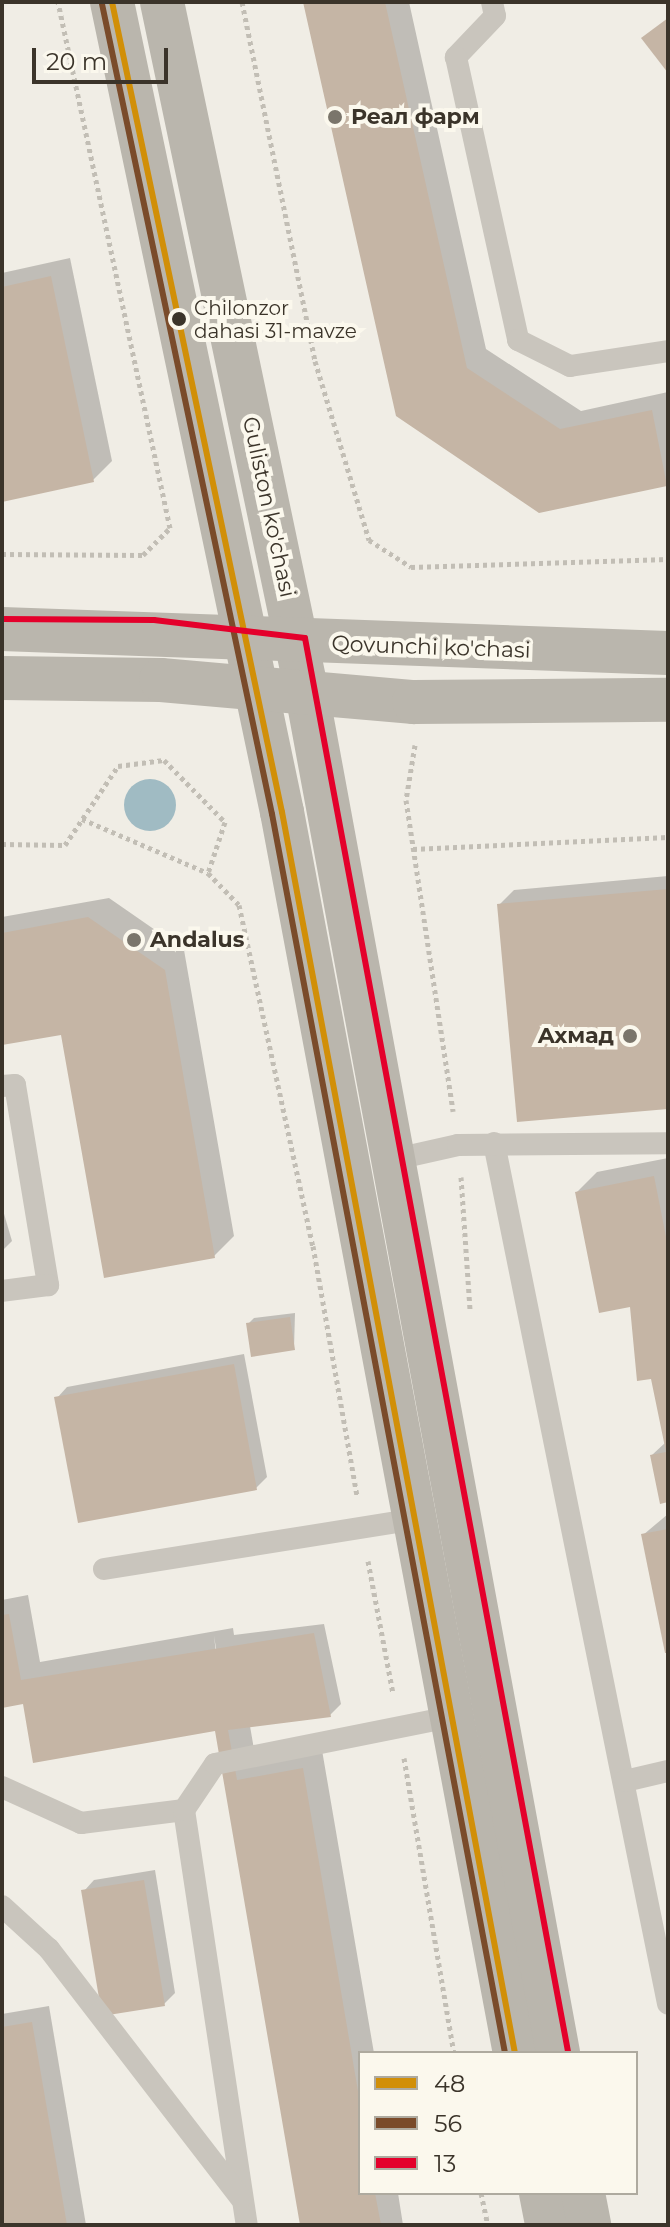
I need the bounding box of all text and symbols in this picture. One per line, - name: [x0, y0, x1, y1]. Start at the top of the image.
- scale bar: [36, 32, 172, 82]
- text: 20 m: [46, 47, 107, 76]
- place label: Реал фарм: [351, 104, 480, 130]
- marker: Реал фарм: [326, 108, 344, 126]
- place label: Chilonzor dahasi 31-mavze: [194, 296, 357, 343]
- marker: Chilonzor dahasi 31-mavze: [171, 311, 187, 327]
- street label: Guliston ko'chasi: [237, 414, 301, 600]
- street label: Qovunchi ko'chasi: [331, 630, 531, 664]
- place label: Andalus: [150, 927, 244, 953]
- marker: Andalus: [125, 931, 143, 949]
- place label: Ахмад: [538, 1023, 614, 1049]
- marker: Ахмад: [621, 1027, 639, 1045]
- legend: [358, 2051, 638, 2195]
- text: 48: [434, 2069, 465, 2098]
- text: 56: [434, 2109, 462, 2138]
- text: 13: [434, 2149, 456, 2178]

